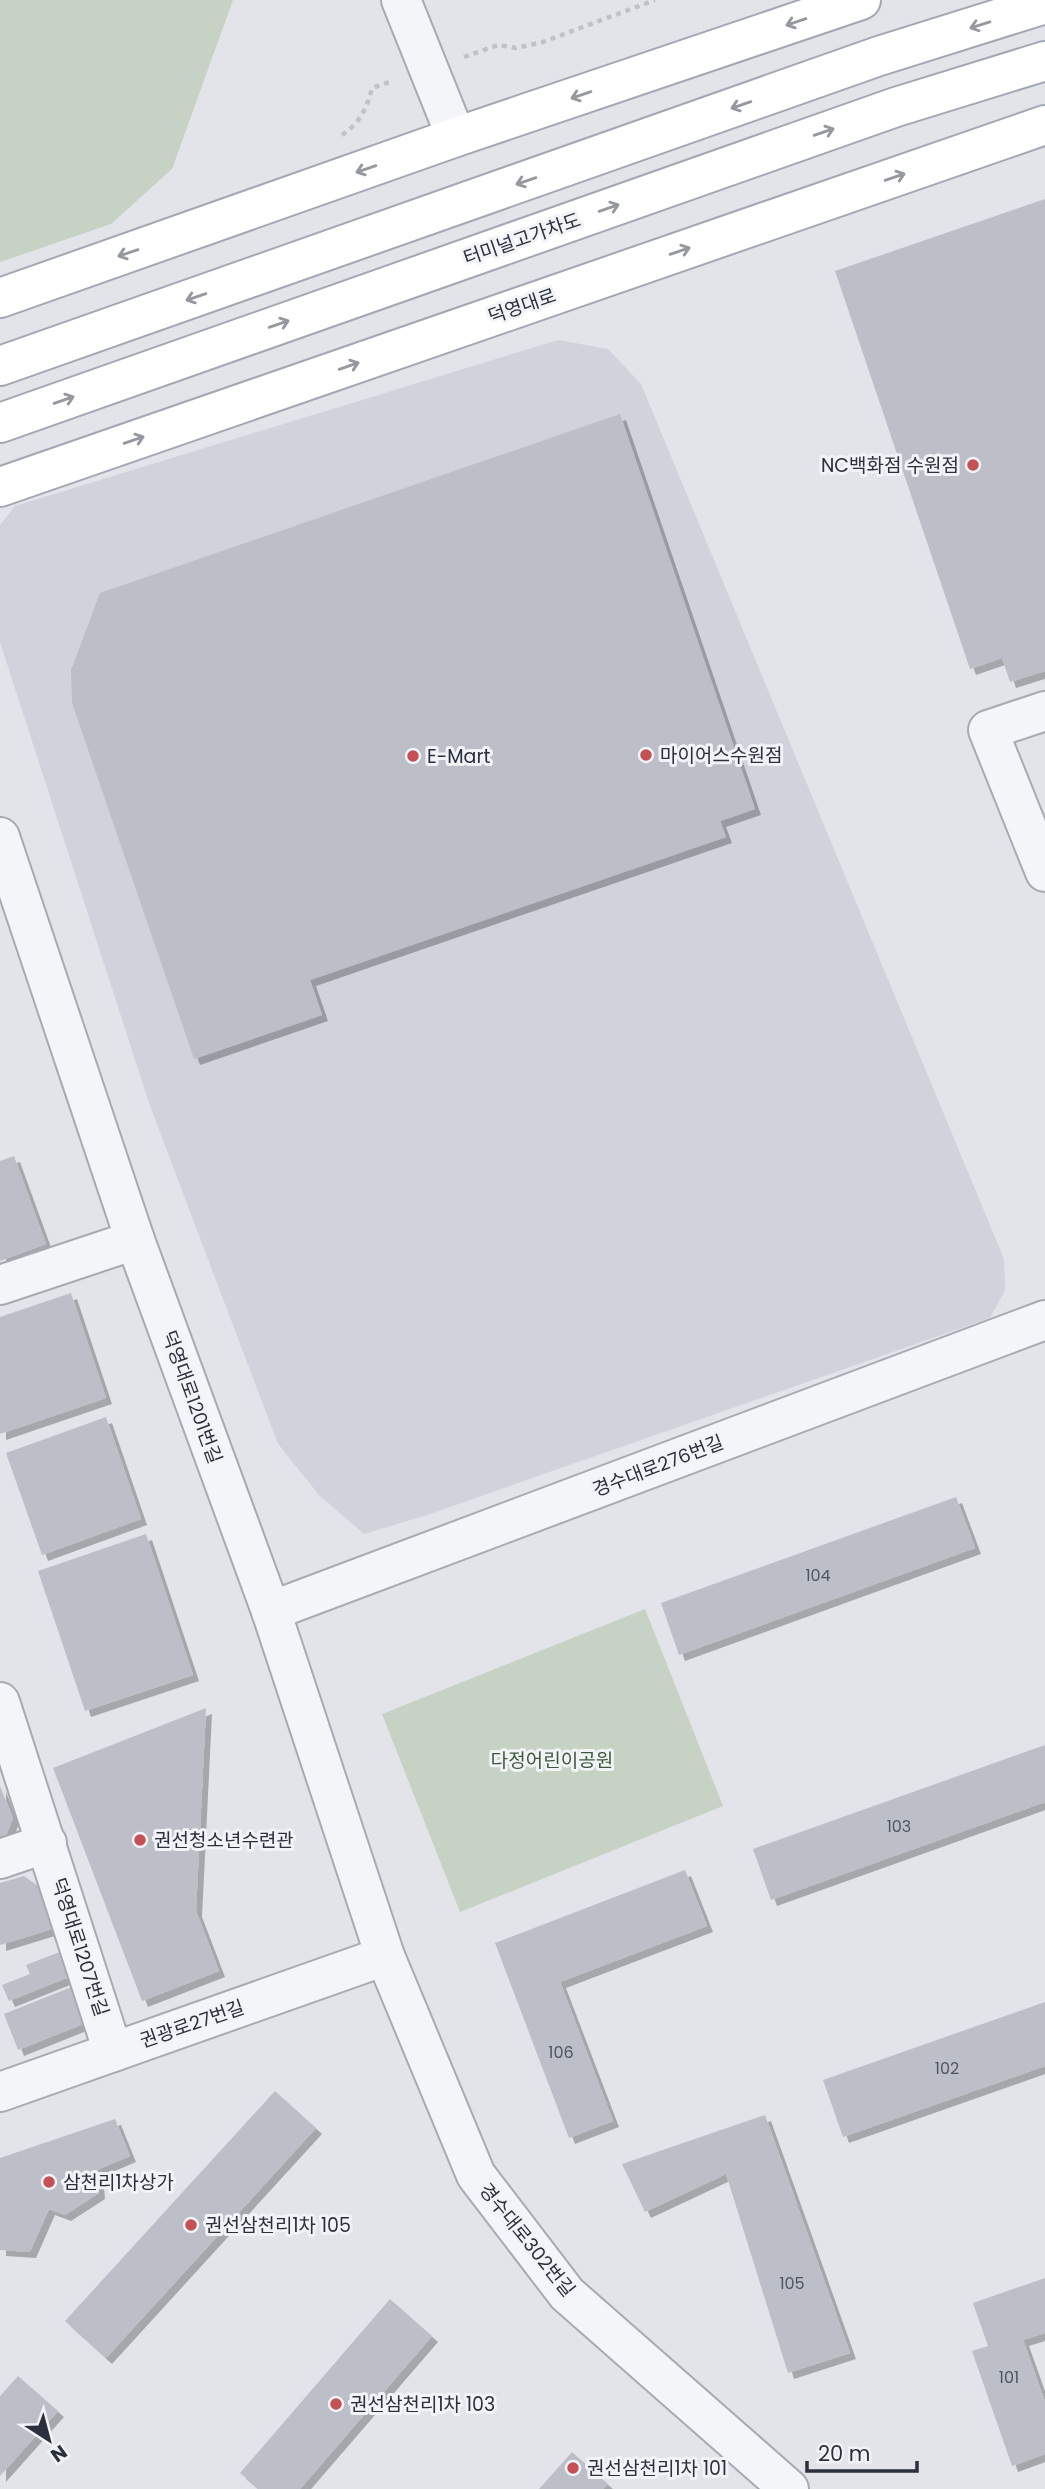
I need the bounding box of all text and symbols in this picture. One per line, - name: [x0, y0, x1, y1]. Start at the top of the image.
- one-way arrow: [786, 17, 808, 29]
- one-way arrow: [969, 19, 991, 32]
- one-way arrow: [570, 89, 592, 102]
- one-way arrow: [730, 99, 752, 112]
- one-way arrow: [812, 125, 834, 137]
- one-way arrow: [355, 164, 377, 176]
- one-way arrow: [883, 170, 905, 182]
- one-way arrow: [516, 176, 538, 188]
- one-way arrow: [598, 201, 620, 214]
- street label: 터미널고가차도: [460, 206, 584, 272]
- one-way arrow: [668, 244, 690, 256]
- one-way arrow: [118, 248, 140, 260]
- street label: 덕영대로: [485, 282, 559, 330]
- one-way arrow: [186, 292, 208, 304]
- one-way arrow: [267, 317, 289, 329]
- one-way arrow: [337, 359, 359, 371]
- one-way arrow: [53, 393, 75, 405]
- one-way arrow: [123, 433, 145, 446]
- place label: NC백화점 수원점: [821, 452, 959, 479]
- marker: NC백화점 수원점: [965, 457, 981, 473]
- place label: 마이어스수원점: [660, 742, 782, 769]
- place label: E-Mart: [427, 743, 491, 770]
- marker: 마이어스수원점: [638, 747, 654, 763]
- marker: E-Mart: [405, 748, 421, 764]
- street label: 덕영대로1201번길: [155, 1327, 229, 1467]
- street label: 경수대로276번길: [589, 1429, 727, 1503]
- house number: 104: [805, 1564, 831, 1587]
- park label: 다정어린이공원: [491, 1747, 613, 1774]
- house number: 103: [887, 1815, 911, 1838]
- place label: 권선청소년수련관: [154, 1827, 294, 1854]
- marker: 권선청소년수련관: [132, 1832, 148, 1848]
- street label: 덕영대로1207번길: [45, 1874, 115, 2020]
- street label: 권광로27번길: [136, 1994, 248, 2054]
- house number: 106: [548, 2041, 574, 2064]
- house number: 102: [935, 2057, 959, 2080]
- place label: 삼천리1차상가: [63, 2169, 174, 2196]
- marker: 삼천리1차상가: [41, 2174, 57, 2190]
- street label: 경수대로302번길: [473, 2178, 581, 2302]
- place label: 권선삼천리1차 105: [205, 2212, 351, 2239]
- marker: 권선삼천리1차 105: [183, 2217, 199, 2233]
- house number: 105: [779, 2272, 805, 2295]
- house number: 101: [999, 2366, 1019, 2389]
- place label: 권선삼천리1차 103: [350, 2391, 495, 2418]
- marker: 권선삼천리1차 103: [328, 2396, 344, 2412]
- north arrow: [14, 2405, 84, 2475]
- scale bar: [807, 2430, 917, 2474]
- text: N: [45, 2438, 72, 2468]
- text: 20 m: [818, 2439, 871, 2468]
- place label: 권선삼천리1차 101: [587, 2455, 727, 2482]
- marker: 권선삼천리1차 101: [565, 2460, 581, 2476]

